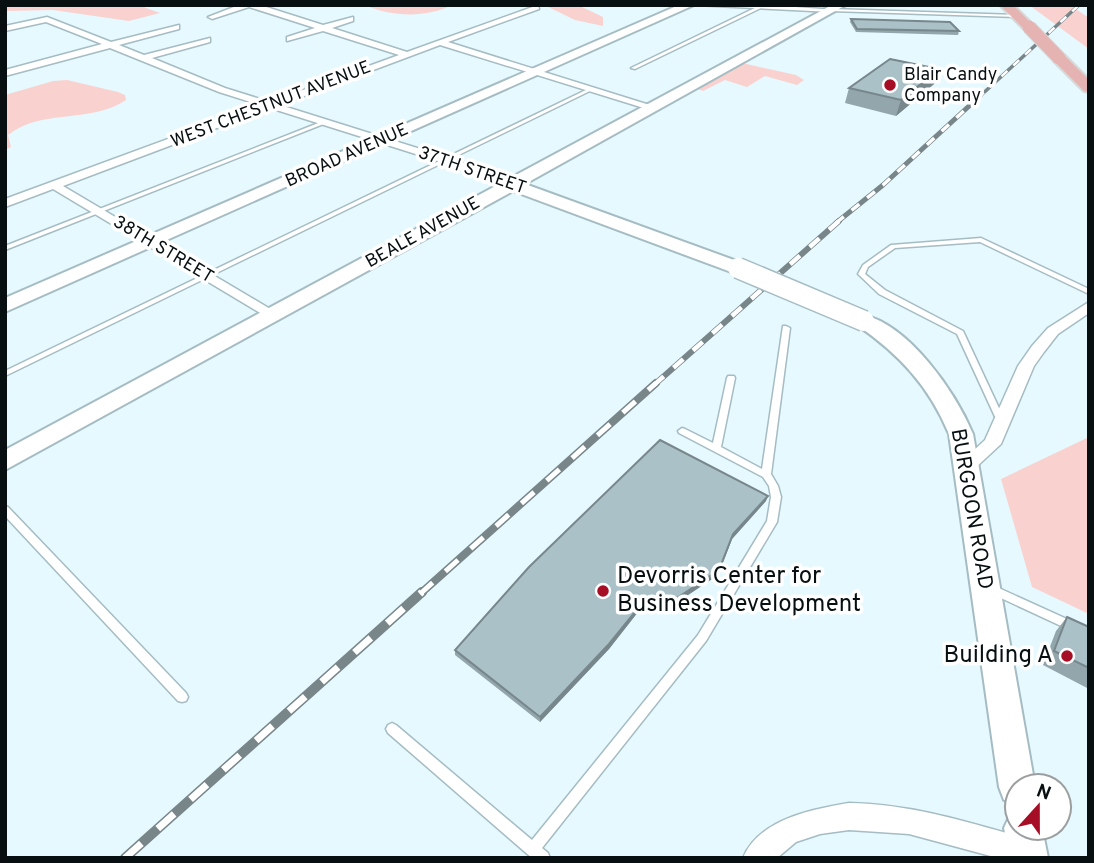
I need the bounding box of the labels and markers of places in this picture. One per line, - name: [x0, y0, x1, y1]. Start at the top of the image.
- place label: Blair Candy Company: [904, 64, 997, 108]
- marker: Blair Candy Company: [882, 77, 898, 93]
- place label: Devorris Center for Business Development: [617, 562, 861, 620]
- marker: Devorris Center for Business Development: [595, 583, 611, 599]
- place label: Building A: [943, 641, 1053, 671]
- marker: Building A: [1059, 648, 1075, 664]

